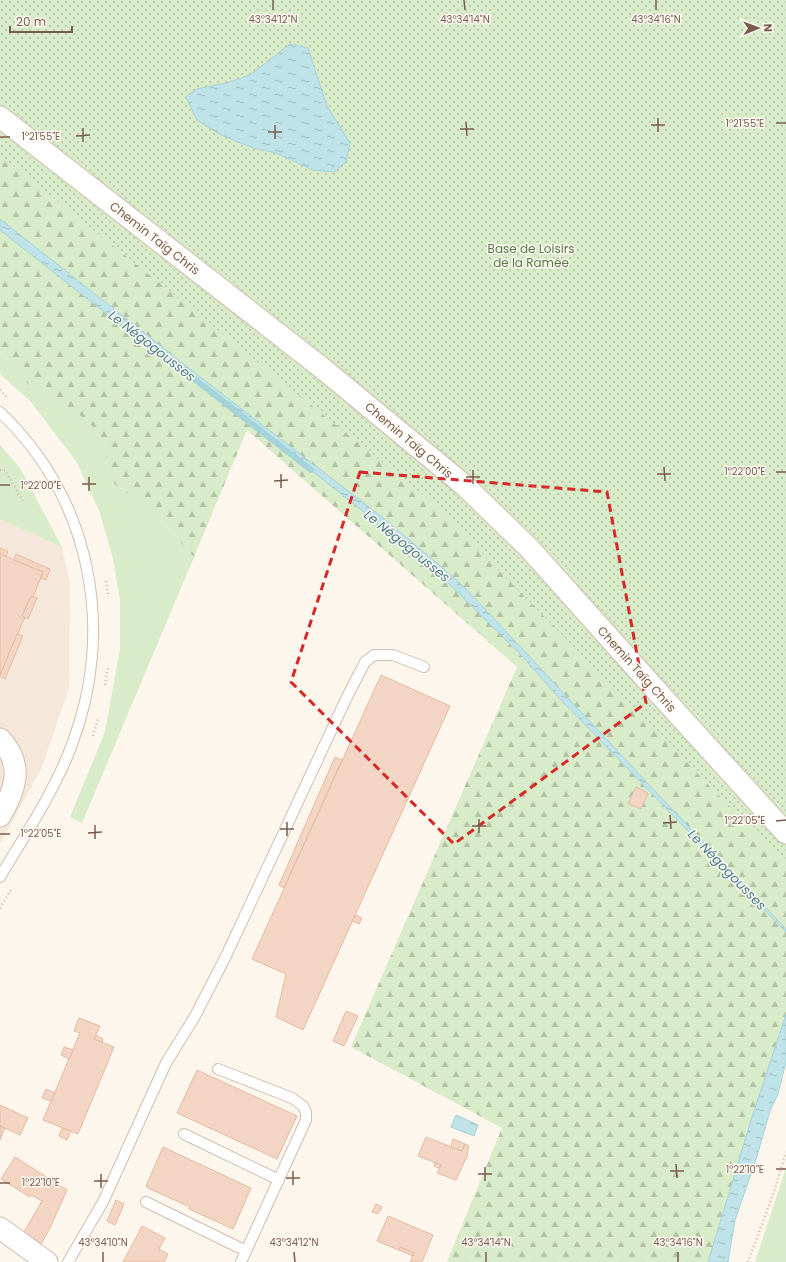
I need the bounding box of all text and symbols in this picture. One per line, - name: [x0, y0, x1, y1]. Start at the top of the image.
- scale bar: [10, 8, 72, 34]
- north arrow: [738, 8, 778, 48]
- text: 43°34'12"N: [249, 12, 297, 27]
- text: 43°34'14"N: [440, 12, 490, 27]
- text: 43°34'16"N: [631, 12, 681, 27]
- text: 20 m: [16, 13, 46, 30]
- text: N: [760, 24, 776, 32]
- text: 1°21'55"E: [726, 116, 764, 131]
- text: 1°21'55"E: [22, 129, 60, 144]
- street label: Chemin Taïg Chris: [106, 197, 204, 279]
- park label: Base de Loisirs de la Ramée: [488, 240, 574, 271]
- water label: Le Négogousses: [104, 306, 200, 386]
- street label: Chemin Taïg Chris: [361, 398, 457, 482]
- text: 1°22'00"E: [725, 464, 766, 479]
- text: 1°22'00"E: [21, 478, 62, 493]
- water label: Le Négogousses: [360, 505, 454, 587]
- street label: Chemin Taïg Chris: [594, 622, 680, 716]
- text: 1°22'05"E: [725, 813, 766, 828]
- water label: Le Négogousses: [683, 825, 771, 915]
- text: 1°22'05"E: [21, 826, 62, 841]
- text: 1°22'10"E: [726, 1162, 764, 1177]
- text: 1°22'10"E: [22, 1175, 60, 1190]
- text: 43°34'10"N: [78, 1235, 128, 1250]
- text: 43°34'12"N: [270, 1235, 318, 1250]
- text: 43°34'14"N: [461, 1235, 511, 1250]
- text: 43°34'16"N: [653, 1235, 703, 1250]

